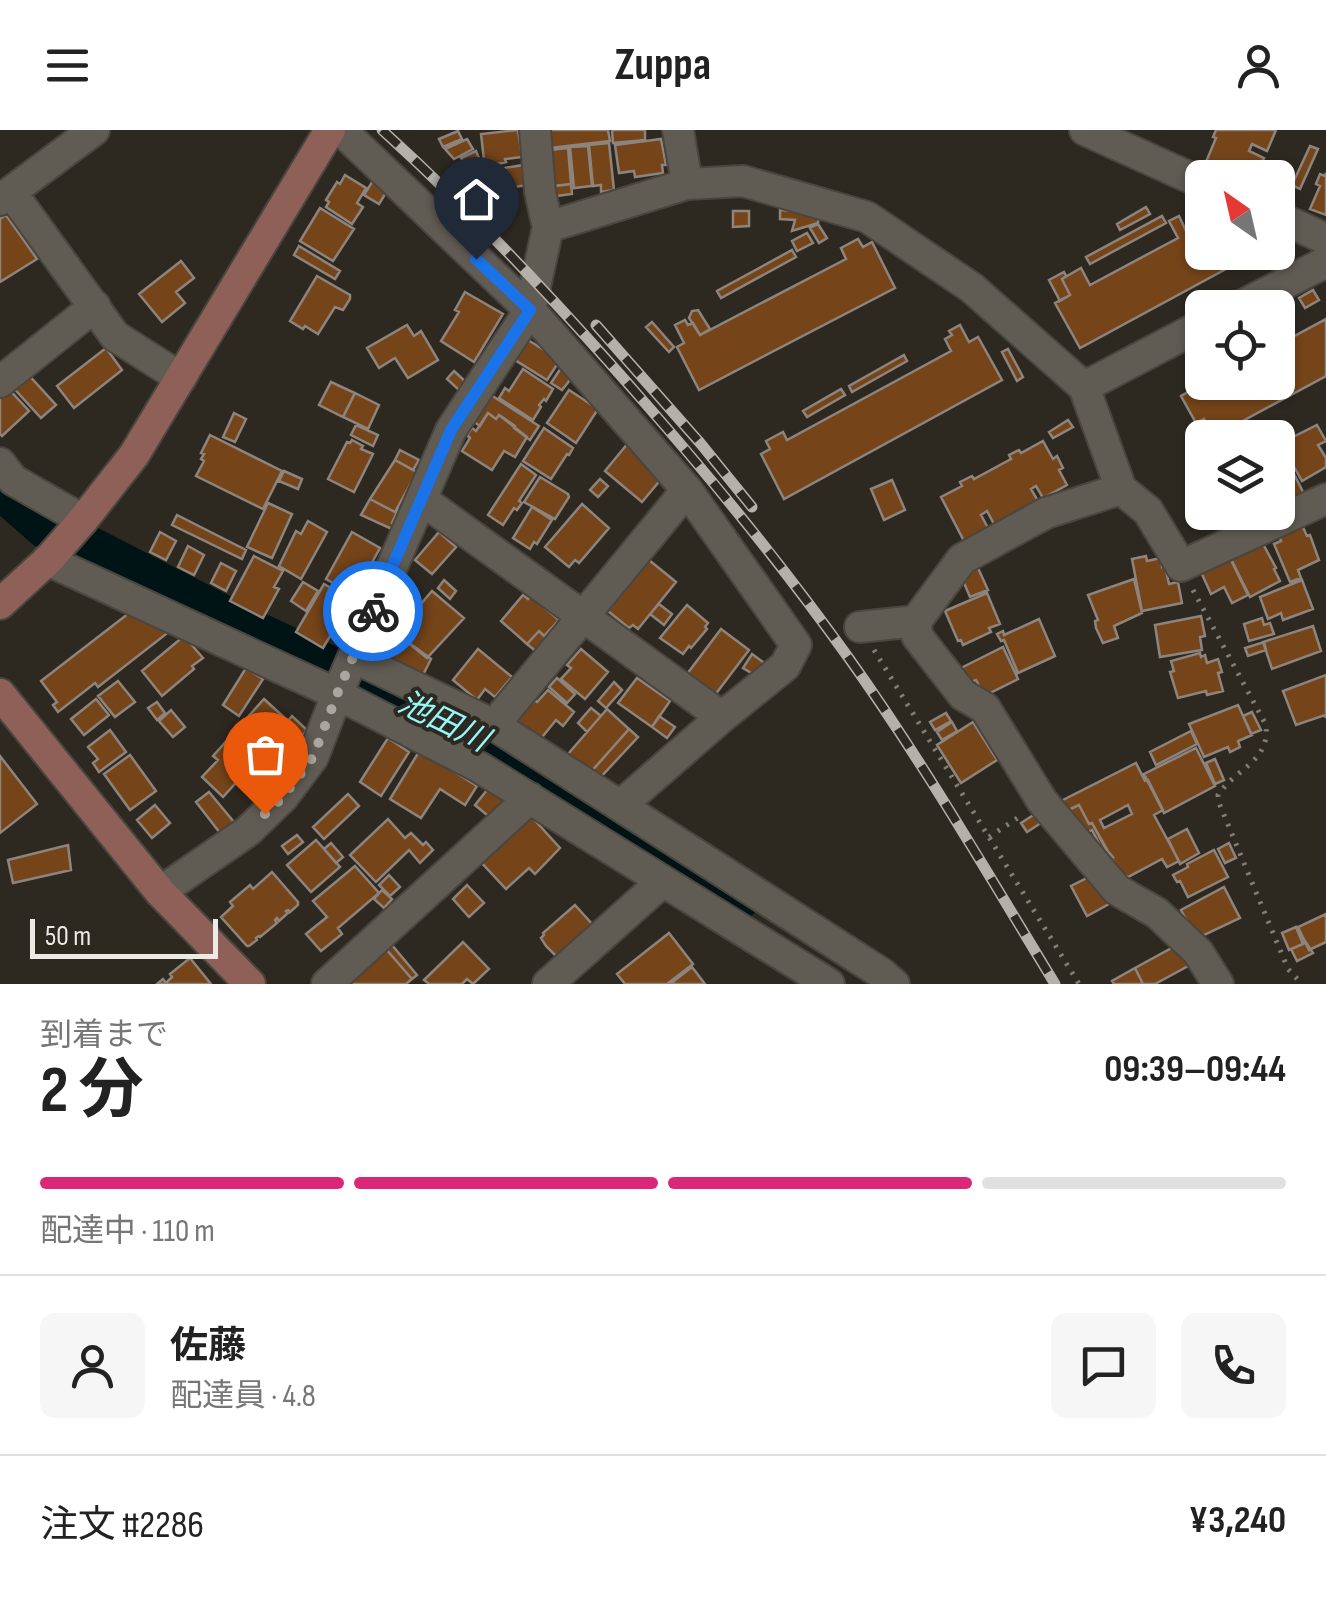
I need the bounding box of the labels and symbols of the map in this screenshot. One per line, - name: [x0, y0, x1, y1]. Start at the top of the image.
- pin: [434, 157, 519, 260]
- north arrow: [1185, 160, 1295, 270]
- courier: [323, 561, 423, 661]
- water label: 池田川: [391, 683, 497, 762]
- pin: [223, 712, 308, 815]
- scale bar: [30, 914, 218, 958]

